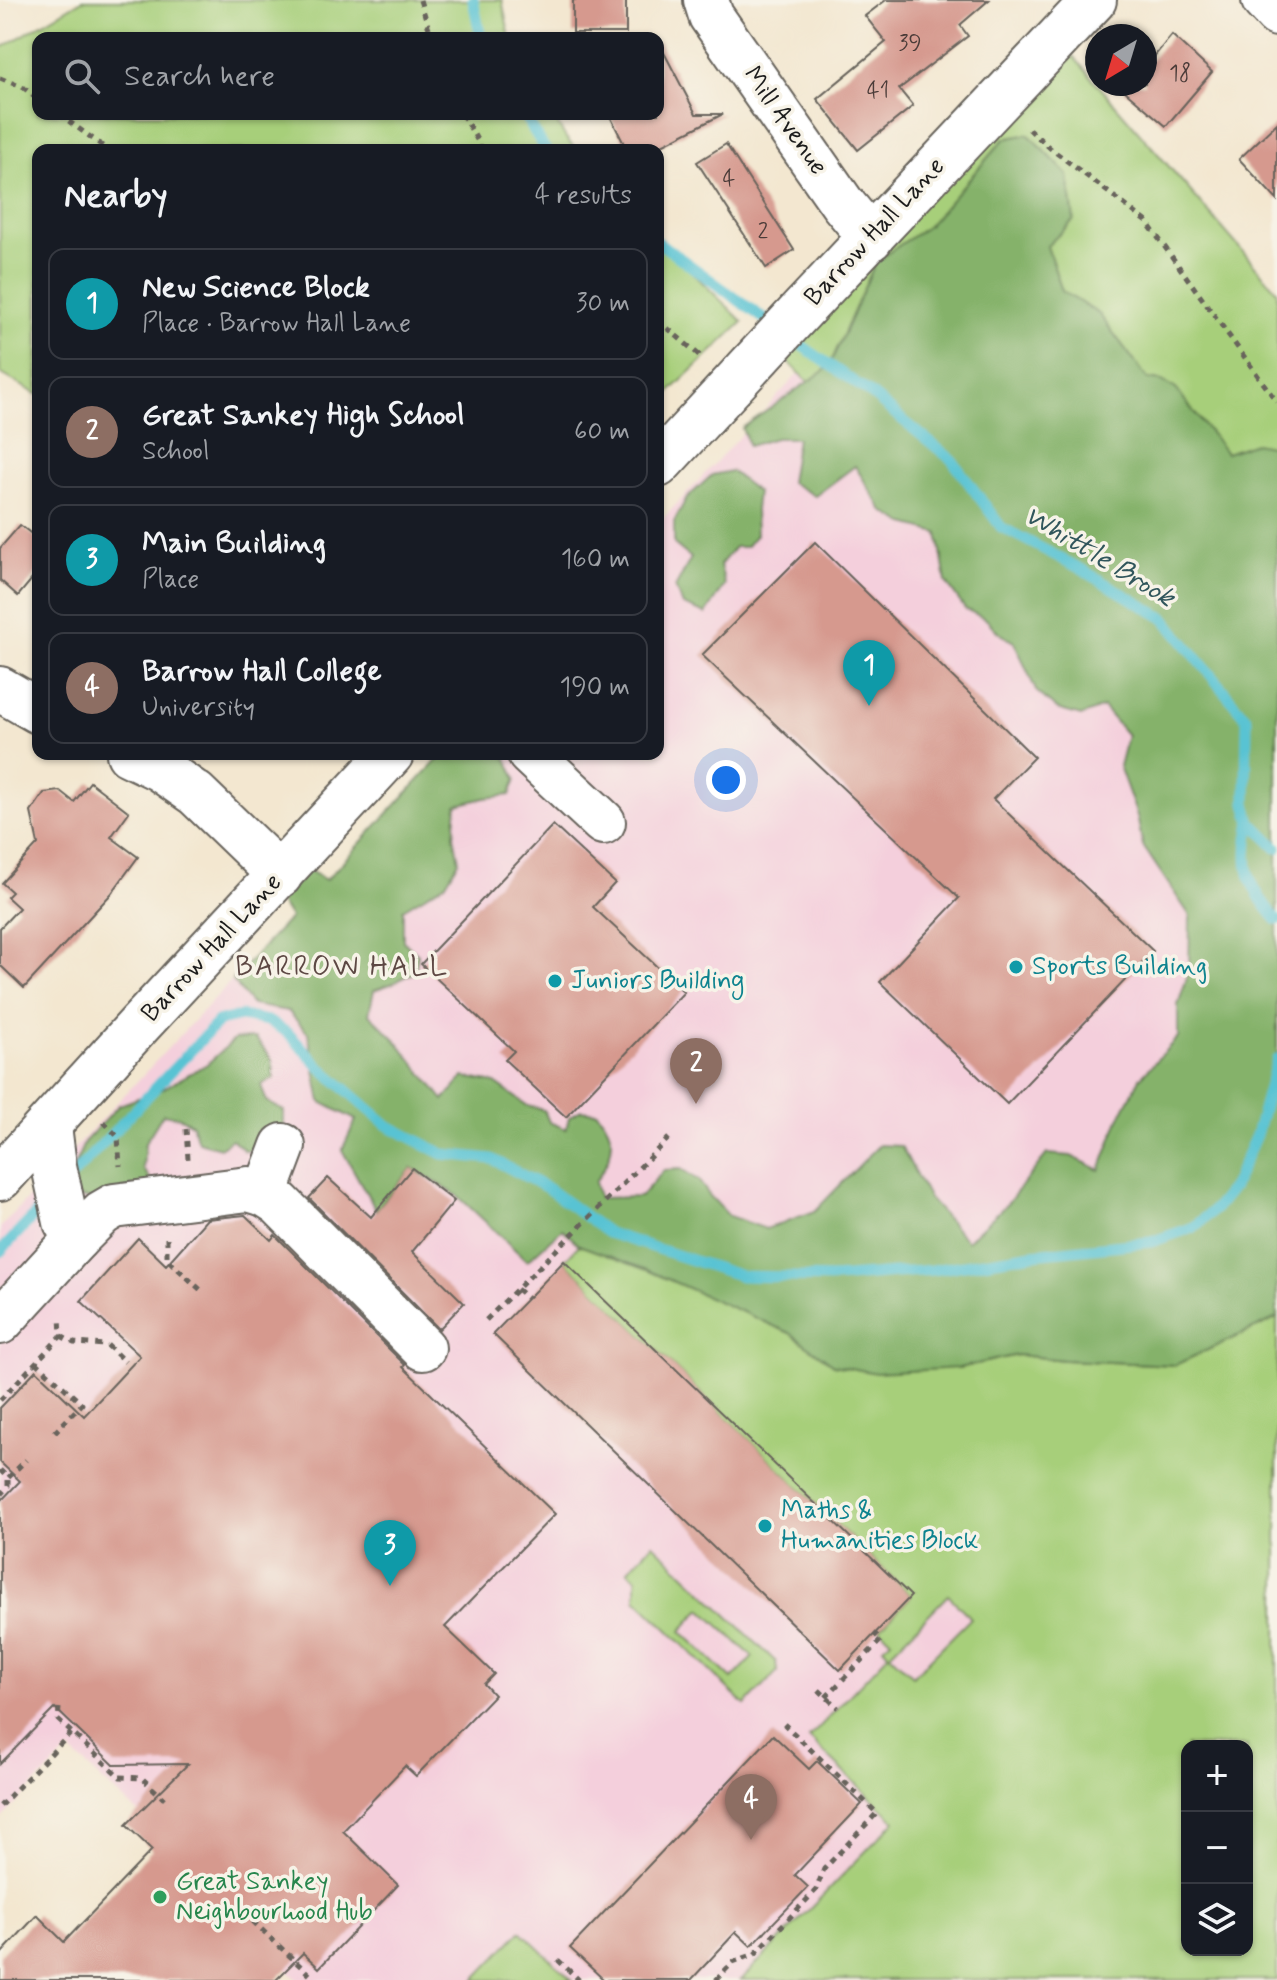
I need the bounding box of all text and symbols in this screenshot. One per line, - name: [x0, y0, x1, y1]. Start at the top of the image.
- north arrow: [1085, 24, 1157, 96]
- house number: 39: [898, 30, 922, 58]
- search box: [32, 32, 664, 120]
- icon: search: [60, 54, 104, 98]
- text: Search here: [124, 57, 275, 96]
- street label: Mill Avenue: [735, 60, 835, 182]
- house number: 18: [1169, 60, 1191, 88]
- house number: 41: [867, 77, 889, 105]
- street label: Barrow Hall Lane: [797, 150, 953, 314]
- house number: 4: [723, 165, 736, 193]
- text: Nearby: [64, 174, 168, 219]
- text: 4 results: [535, 179, 632, 213]
- house number: 2: [758, 218, 769, 246]
- text: New Science Block: [142, 268, 370, 307]
- text: 1: [86, 287, 98, 321]
- text: 30 m: [576, 287, 630, 321]
- text: Place · Barrow Hall Lane: [142, 307, 411, 341]
- text: Great Sankey High School: [142, 396, 464, 435]
- text: 2: [86, 415, 98, 449]
- text: 60 m: [574, 415, 630, 449]
- text: School: [142, 435, 209, 469]
- water label: Whittle Brook: [1017, 497, 1183, 618]
- text: Main Building: [142, 524, 326, 563]
- text: 3: [86, 543, 98, 577]
- text: 160 m: [561, 543, 630, 577]
- text: Place: [142, 563, 199, 597]
- pin: 1: [843, 640, 895, 706]
- text: Barrow Hall College: [142, 652, 382, 691]
- text: 4: [84, 671, 100, 705]
- text: 190 m: [560, 671, 630, 705]
- text: University: [142, 691, 255, 725]
- your location: [706, 760, 746, 800]
- street label: Barrow Hall Lane: [134, 866, 290, 1030]
- district label: BARROW HALL: [235, 949, 449, 986]
- place label: Sports Building: [1032, 950, 1207, 984]
- marker: Sports Building: [1007, 958, 1025, 976]
- place label: Juniors Building: [571, 964, 744, 1000]
- marker: Juniors Building: [546, 972, 564, 990]
- pin: 2: [670, 1038, 722, 1104]
- place label: Maths & Humanities Block: [781, 1494, 979, 1558]
- marker: Maths & Humanities Block: [756, 1517, 774, 1535]
- pin: 3: [364, 1520, 416, 1586]
- map controls: [1181, 1740, 1253, 1956]
- button: +: [1181, 1740, 1253, 1812]
- pin: 4: [725, 1774, 777, 1840]
- button: −: [1181, 1812, 1253, 1884]
- place label: Great Sankey Neighbourhood Hub: [176, 1865, 373, 1929]
- button: layers: [1181, 1884, 1253, 1956]
- marker: Great Sankey Neighbourhood Hub: [151, 1888, 169, 1906]

